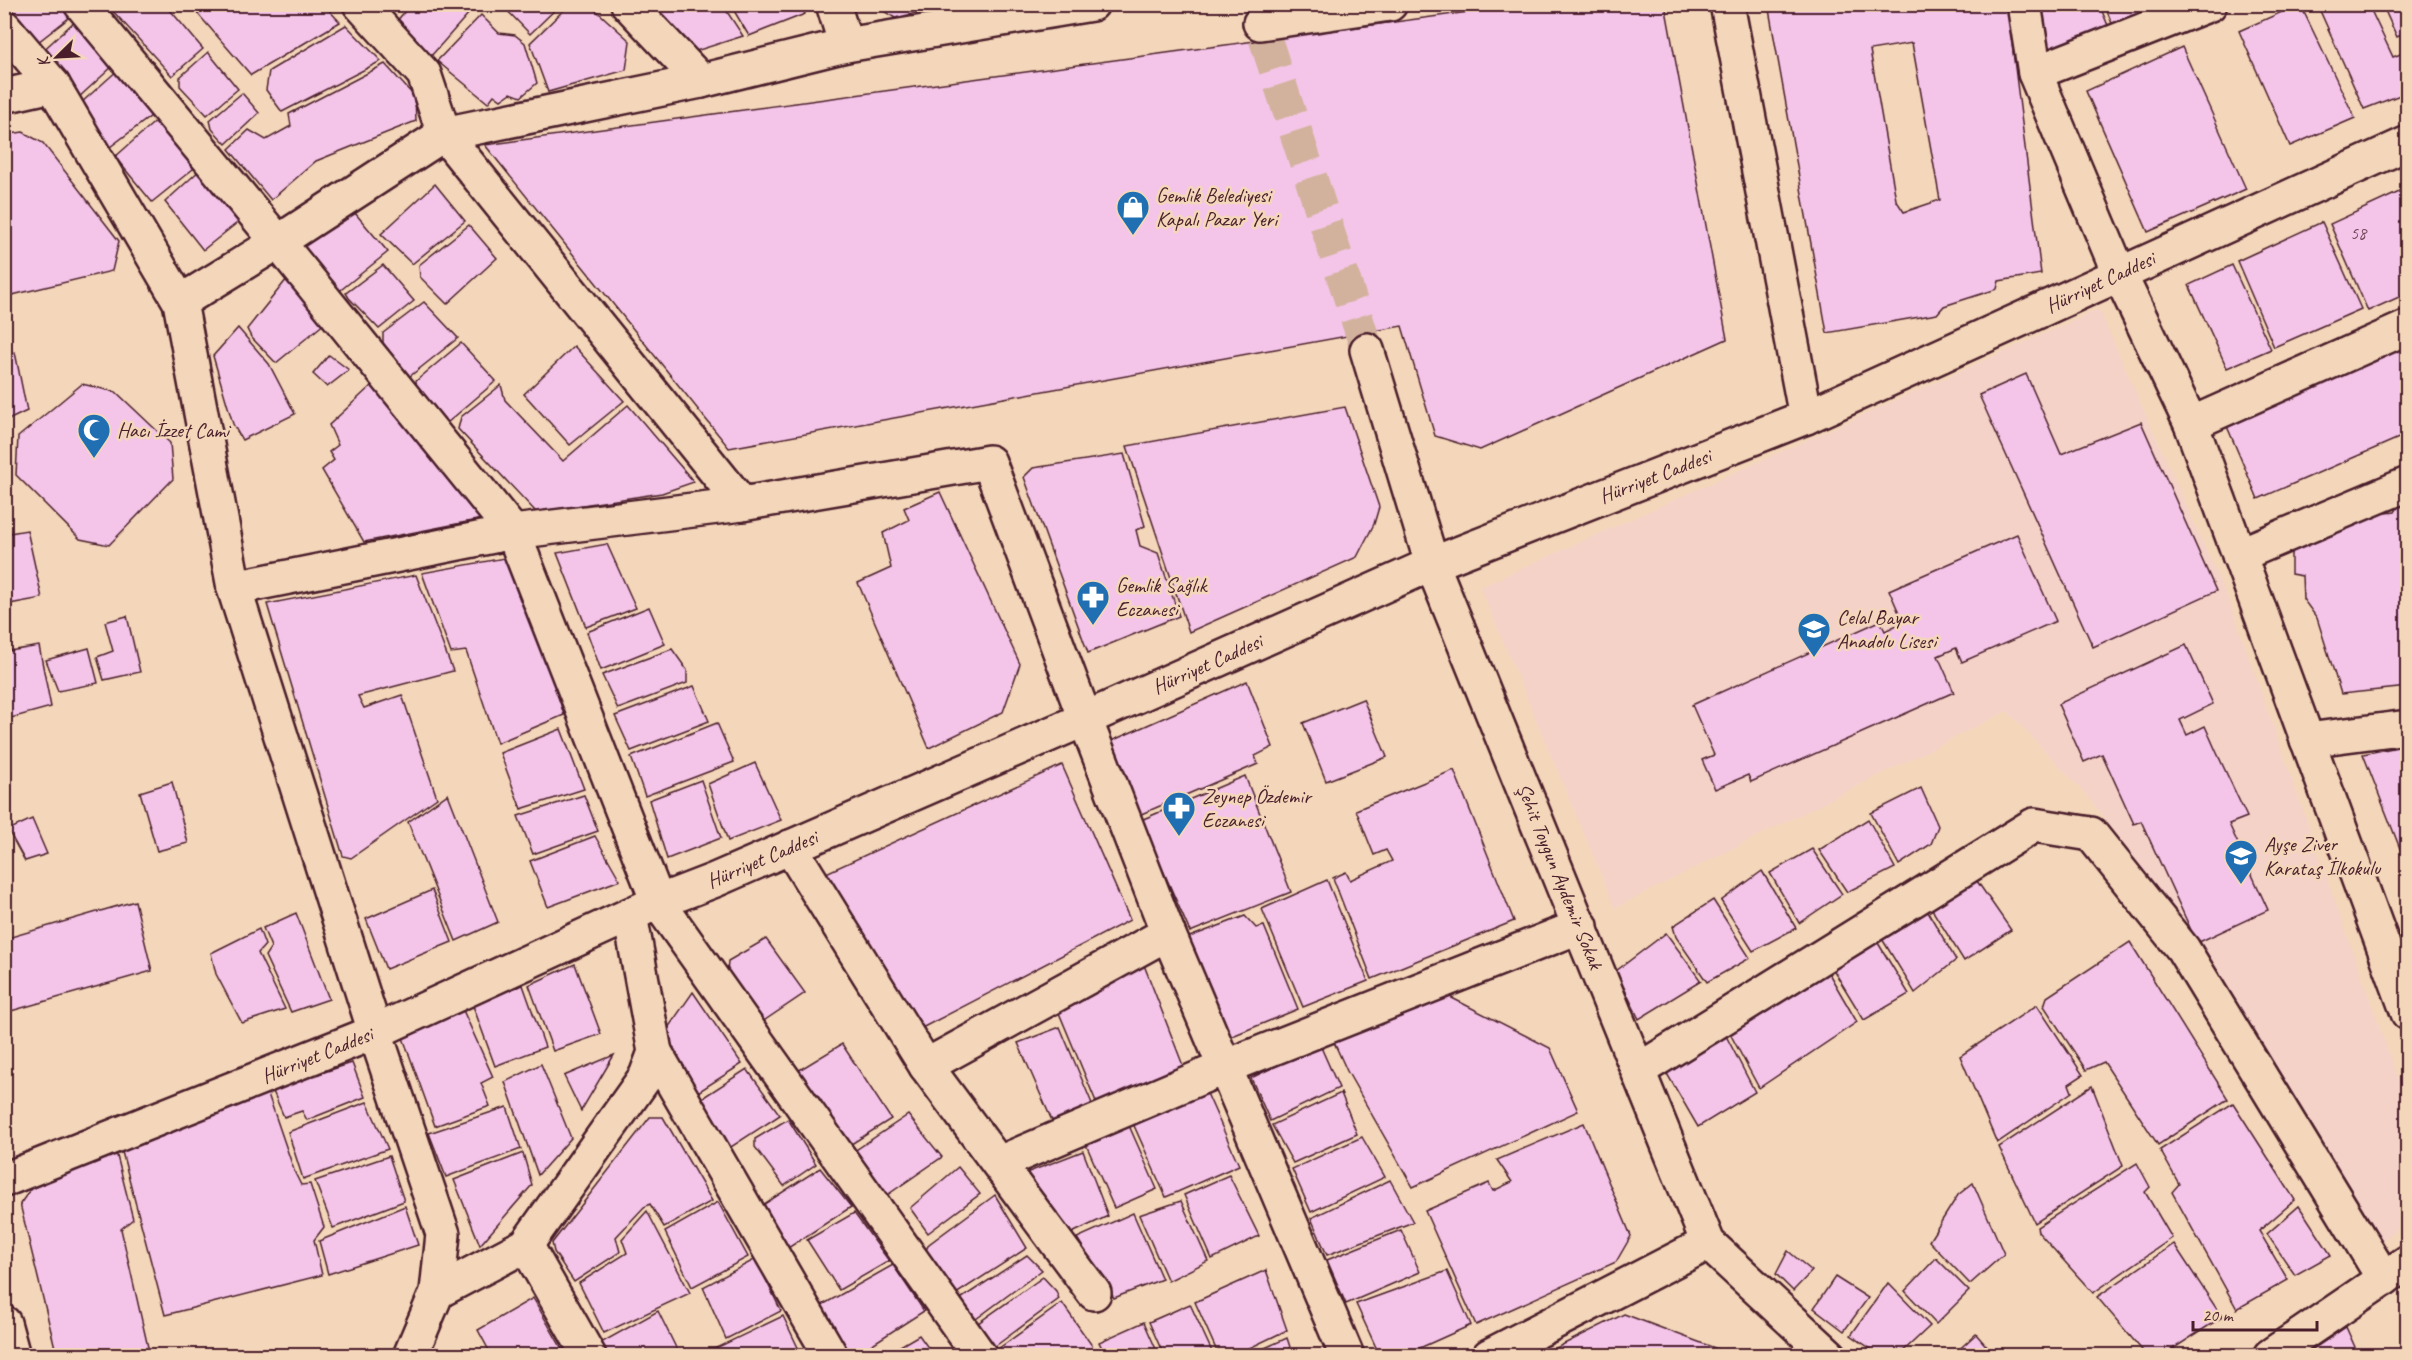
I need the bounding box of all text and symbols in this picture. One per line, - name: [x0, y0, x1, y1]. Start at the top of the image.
- north arrow: [27, 27, 87, 87]
- text: K: [32, 51, 55, 70]
- place label: Gemlik Belediyesi Kapalı Pazar Yeri: [1156, 182, 1280, 232]
- shop icon: Gemlik Belediyesi Kapalı Pazar Yeri: [1115, 189, 1151, 236]
- house number: 58: [2350, 222, 2368, 244]
- street label: Hürriyet Caddesi: [2041, 244, 2162, 319]
- mosque icon: Hacı İzzet Cami: [76, 412, 112, 459]
- place label: Hacı İzzet Cami: [117, 417, 232, 443]
- street label: Hürriyet Caddesi: [1595, 442, 1717, 509]
- place label: Gemlik Sağlık Eczanesi: [1116, 572, 1209, 622]
- pharmacy icon: Gemlik Sağlık Eczanesi: [1075, 579, 1111, 626]
- place label: Celal Bayar Anadolu Lisesi: [1837, 604, 1939, 654]
- school or university icon: Celal Bayar Anadolu Lisesi: [1796, 611, 1832, 658]
- street label: Hürriyet Caddesi: [1148, 627, 1269, 700]
- street label: Şehit Toygun Aydemir Sokak: [1511, 779, 1610, 974]
- place label: Zeynep Özdemir Eczanesi: [1202, 783, 1313, 833]
- pharmacy icon: Zeynep Özdemir Eczanesi: [1161, 790, 1197, 837]
- street label: Hürriyet Caddesi: [703, 823, 824, 894]
- place label: Ayşe Ziver Karataş İlkokulu: [2264, 831, 2382, 881]
- school or university icon: Ayşe Ziver Karataş İlkokulu: [2223, 838, 2259, 885]
- street label: Hürriyet Caddesi: [258, 1020, 379, 1089]
- scale bar: [2193, 1294, 2318, 1332]
- text: 20 m: [2202, 1304, 2235, 1326]

